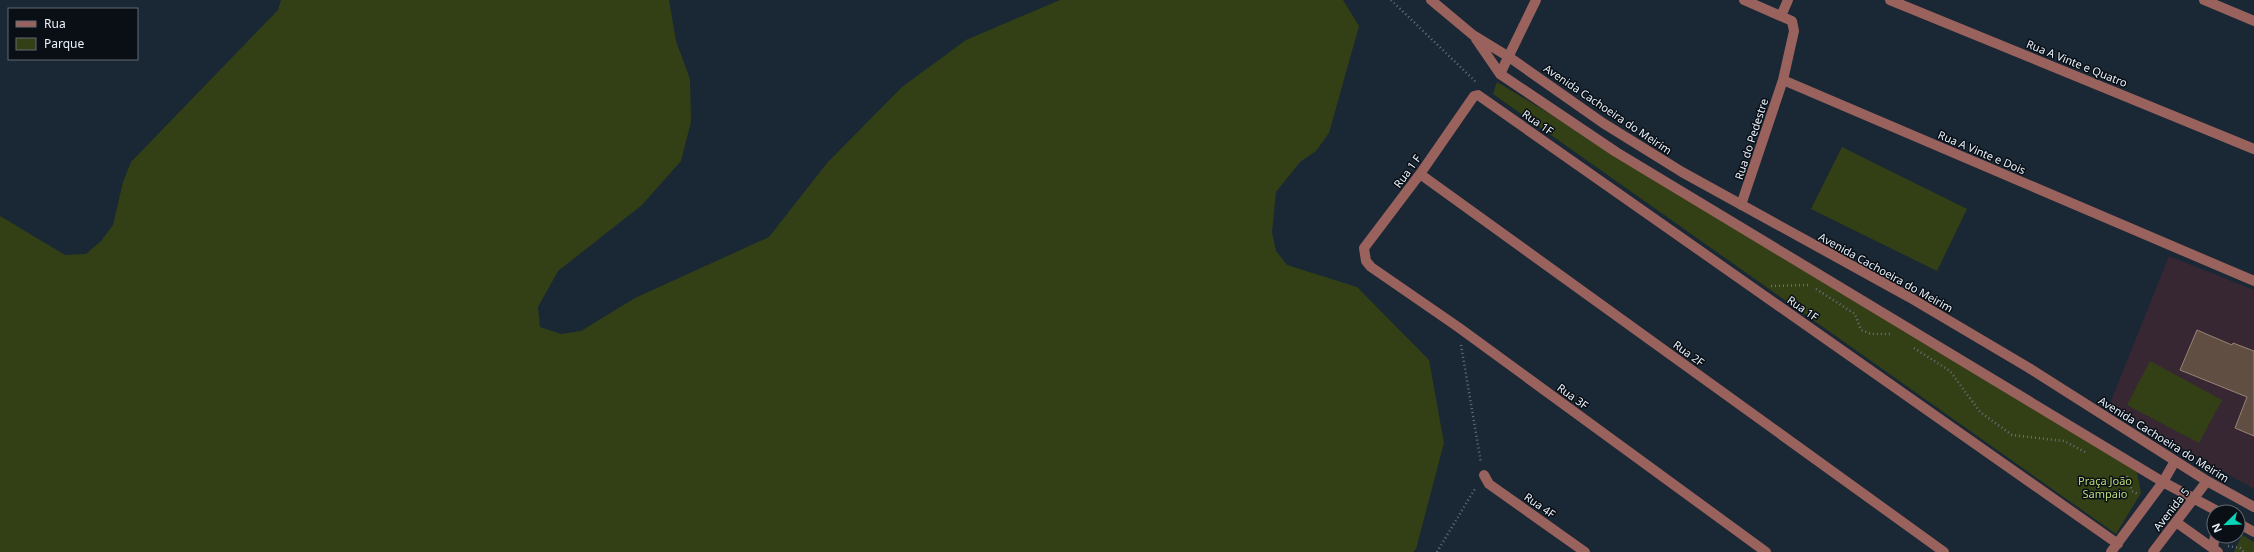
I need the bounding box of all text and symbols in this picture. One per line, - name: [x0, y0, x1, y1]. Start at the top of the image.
- legend: [8, 8, 138, 60]
- text: Rua: [44, 15, 66, 32]
- text: Parque: [44, 35, 85, 52]
- street label: Rua A Vinte e Quatro: [2024, 36, 2130, 90]
- street label: Avenida Cachoeira do Meirim: [1541, 60, 1675, 158]
- street label: Rua do Pedestre: [1731, 96, 1771, 182]
- street label: Rua 1F: [1519, 106, 1557, 138]
- street label: Rua A Vinte e Dois: [1936, 127, 2028, 177]
- street label: Rua 1 F: [1390, 151, 1424, 191]
- street label: Avenida Cachoeira do Meirim: [1816, 229, 1956, 315]
- street label: Rua 1F: [1784, 292, 1822, 324]
- street label: Rua 2F: [1671, 337, 1708, 369]
- street label: Rua 3F: [1555, 380, 1592, 412]
- street label: Avenida Cachoeira do Meirim: [2096, 393, 2232, 485]
- park label: Praça João Sampaio: [2078, 473, 2132, 501]
- street label: Avenida 5: [2150, 484, 2192, 534]
- street label: Rua 4F: [1521, 489, 1559, 521]
- north arrow: [2206, 504, 2246, 544]
- text: N: [2208, 521, 2225, 535]

